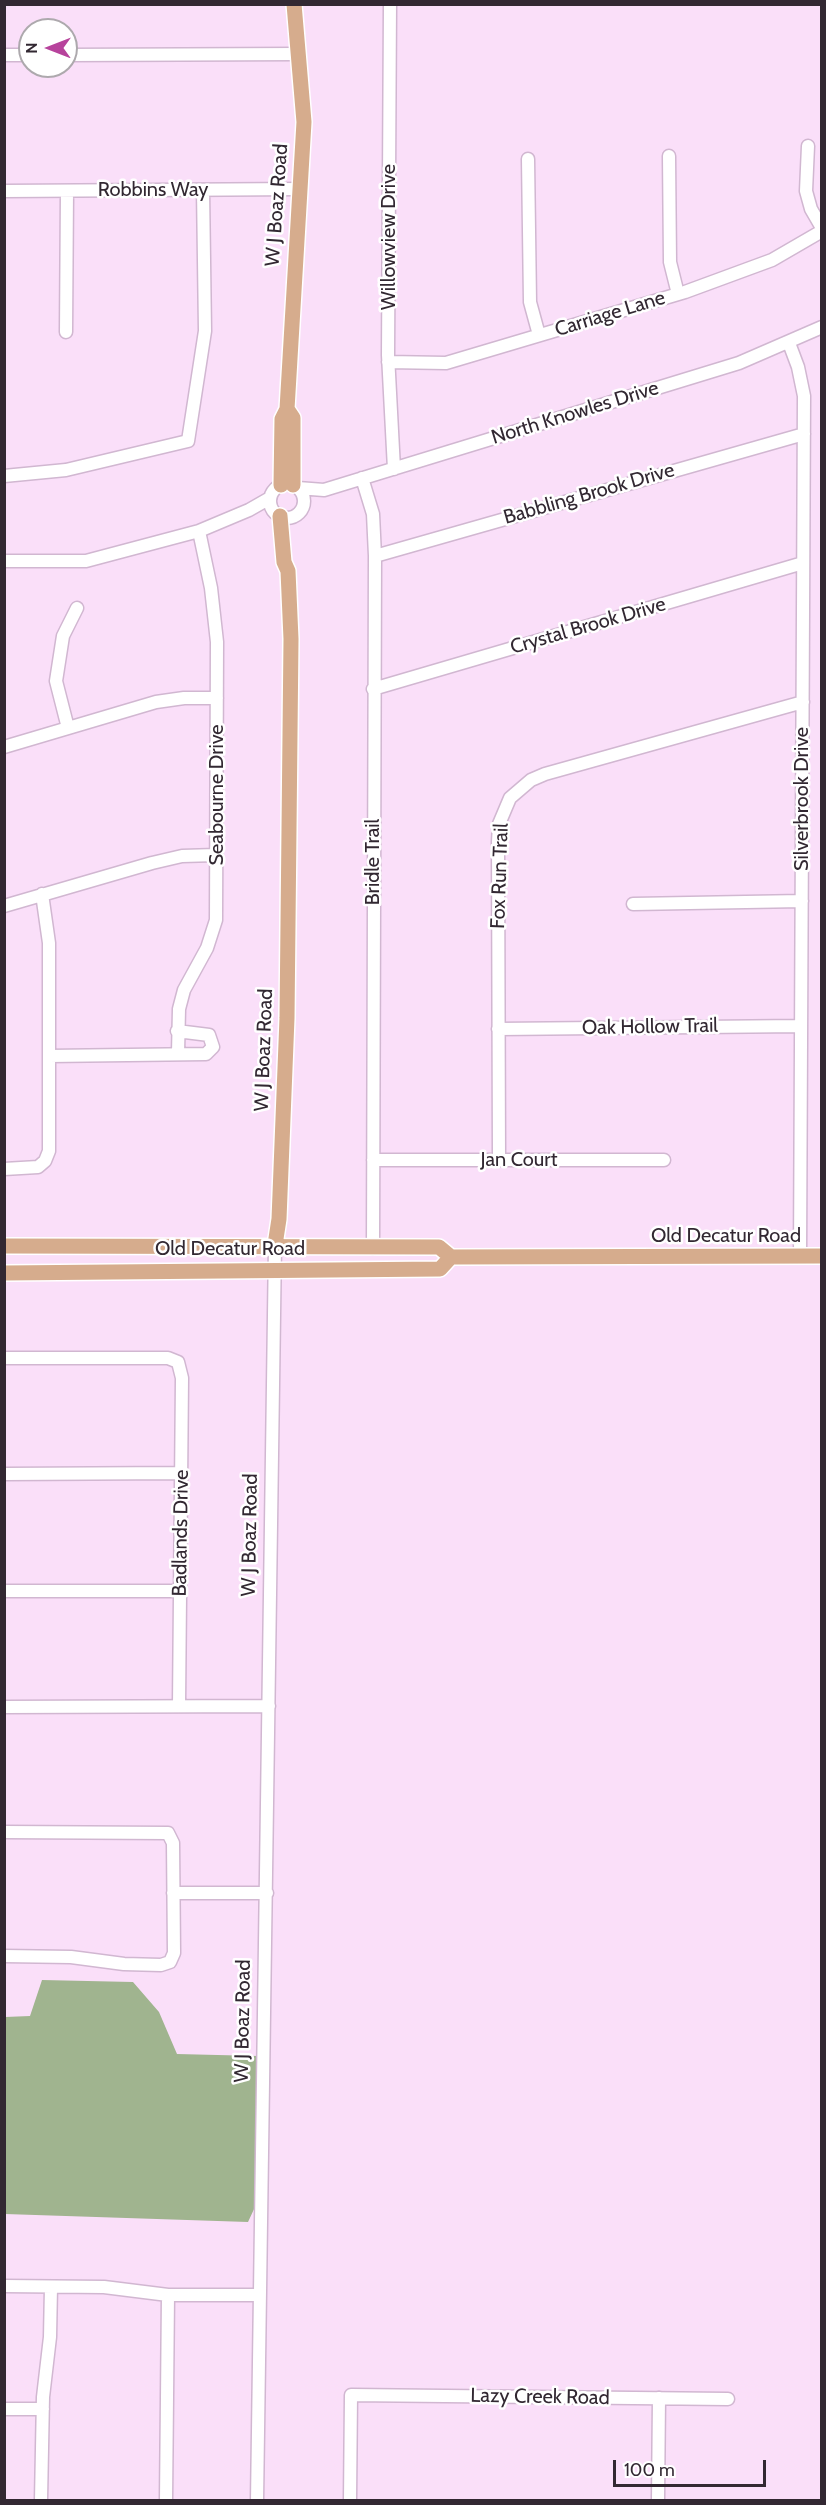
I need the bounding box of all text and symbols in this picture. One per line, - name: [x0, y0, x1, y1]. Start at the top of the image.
- north arrow: [18, 18, 78, 78]
- text: N: [22, 42, 41, 54]
- street label: W J Boaz Road: [261, 143, 293, 267]
- street label: Willowview Drive: [377, 164, 401, 310]
- street label: Robbins Way: [98, 178, 208, 202]
- street label: Carriage Lane: [552, 286, 668, 342]
- street label: North Knowles Drive: [488, 376, 662, 450]
- street label: Babbling Brook Drive: [501, 458, 677, 530]
- street label: Crystal Brook Drive: [508, 592, 668, 660]
- street label: Seabourne Drive: [205, 724, 229, 866]
- street label: Silverbrook Drive: [790, 727, 814, 871]
- street label: Bridle Trail: [361, 819, 385, 905]
- street label: Fox Run Trail: [486, 823, 514, 929]
- street label: W J Boaz Road: [250, 988, 278, 1112]
- street label: Oak Hollow Trail: [582, 1014, 718, 1040]
- street label: Jan Court: [481, 1148, 557, 1172]
- street label: Old Decatur Road: [651, 1224, 801, 1248]
- street label: Old Decatur Road: [155, 1237, 305, 1261]
- street label: Badlands Drive: [168, 1469, 194, 1597]
- street label: W J Boaz Road: [237, 1473, 263, 1597]
- street label: W J Boaz Road: [230, 1959, 256, 2083]
- street label: Lazy Creek Road: [470, 2384, 610, 2410]
- scale bar: [616, 2448, 769, 2486]
- text: 100 m: [624, 2459, 675, 2481]

